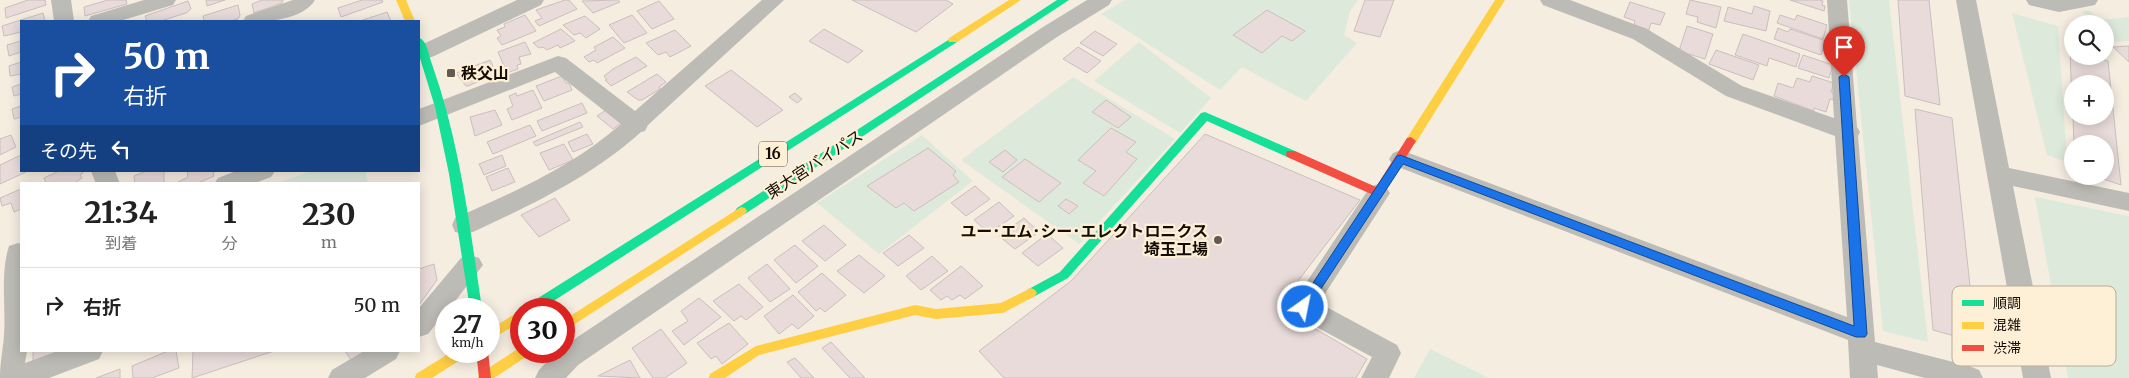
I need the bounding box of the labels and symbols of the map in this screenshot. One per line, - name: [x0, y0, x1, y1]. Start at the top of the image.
- pin: [1823, 26, 1865, 77]
- place label: 秩父山: [461, 63, 509, 83]
- marker: 秩父山: [445, 67, 457, 79]
- street label: 東大宮バイパス: [762, 125, 866, 203]
- road number: 16: [759, 142, 787, 166]
- place label: ユー･エム･シー･エレクトロニクス 埼玉工場: [960, 221, 1208, 259]
- marker: ユー･エム･シー･エレクトロニクス 埼玉工場: [1212, 234, 1224, 246]
- position arrow: [1276, 280, 1328, 332]
- legend: [1952, 286, 2116, 366]
- text: 順調: [1993, 294, 2021, 312]
- speed limit sign: 30: [510, 298, 575, 363]
- text: 混雑: [1993, 316, 2021, 334]
- text: 渋滞: [1993, 339, 2021, 357]

